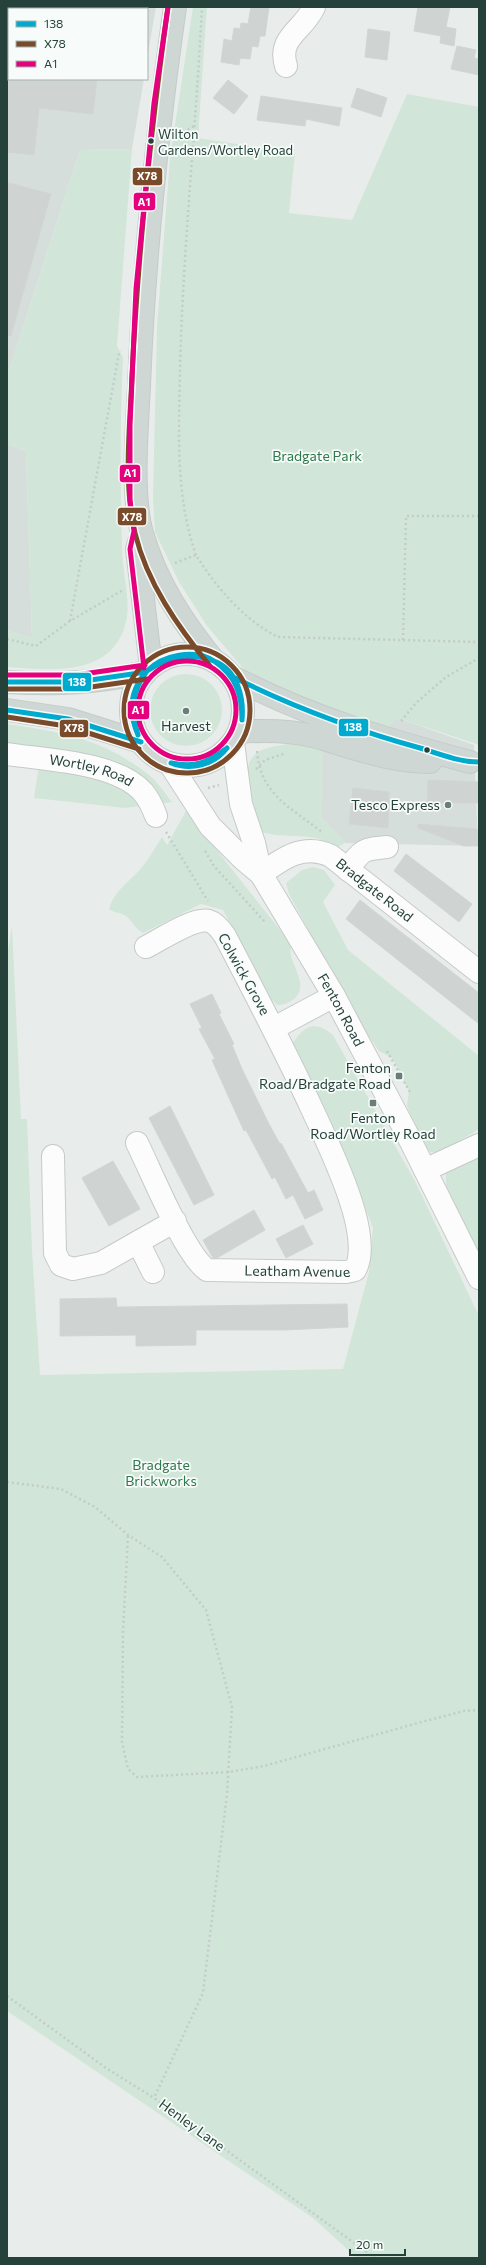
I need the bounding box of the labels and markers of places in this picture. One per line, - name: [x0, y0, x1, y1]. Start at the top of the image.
- place label: Wilton Gardens/Wortley Road: [158, 126, 293, 158]
- marker: Wilton Gardens/Wortley Road: [146, 136, 156, 146]
- marker: Harvest: [181, 706, 191, 716]
- place label: Harvest: [161, 717, 211, 734]
- unlabelled marker: [422, 745, 432, 755]
- place label: Tesco Express: [351, 796, 440, 813]
- marker: Tesco Express: [443, 800, 453, 810]
- place label: Fenton Road/Bradgate Road: [259, 1059, 391, 1092]
- marker: Fenton Road/Bradgate Road: [394, 1071, 404, 1081]
- marker: Fenton Road/Wortley Road: [368, 1098, 378, 1108]
- place label: Fenton Road/Wortley Road: [310, 1109, 436, 1142]

